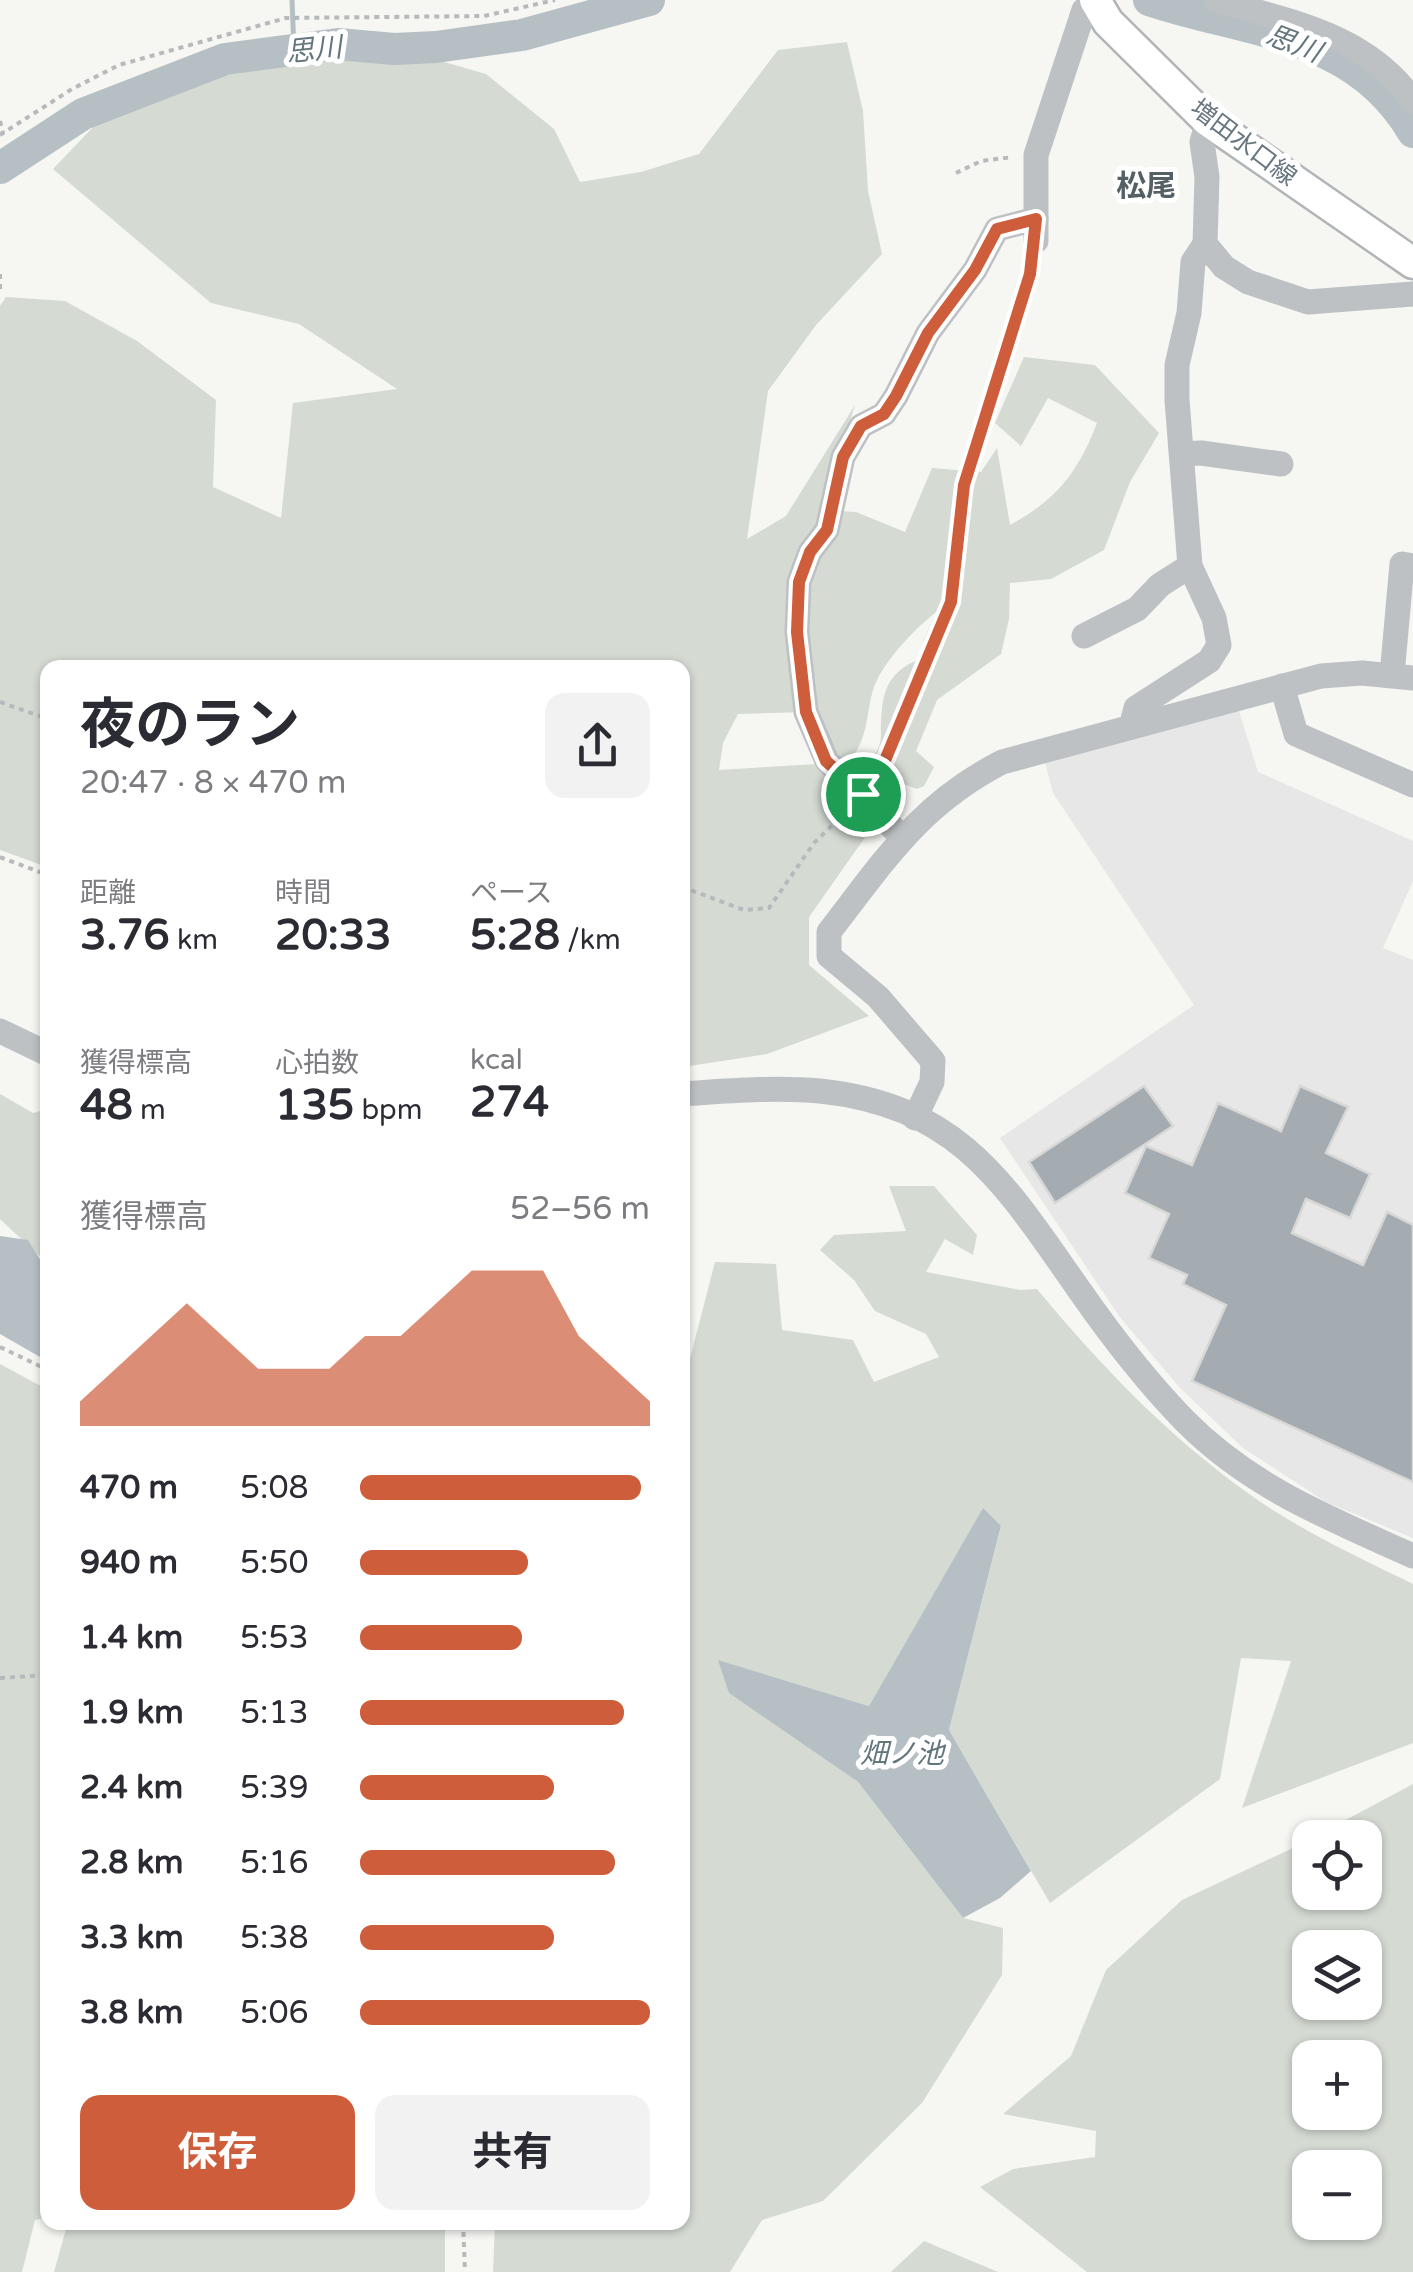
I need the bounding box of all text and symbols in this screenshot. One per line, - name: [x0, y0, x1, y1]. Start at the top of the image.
- water label: 思川: [1261, 18, 1329, 71]
- water label: 思川: [284, 30, 347, 70]
- street label: 増田水口線: [1184, 93, 1302, 192]
- district label: 松尾: [1116, 168, 1176, 205]
- text: 夜のラン: [80, 693, 300, 759]
- button: share: [545, 693, 650, 798]
- pin: [821, 752, 906, 837]
- text: 20:47 · 8 × 470 m: [80, 764, 346, 802]
- icon: arrive: [836, 767, 891, 822]
- text: 距離: [80, 876, 136, 910]
- text: 時間: [275, 876, 331, 910]
- text: ペース: [470, 876, 553, 910]
- text: 3.76: [80, 910, 170, 961]
- text: 20:33: [275, 910, 391, 961]
- text: 5:28: [470, 910, 560, 961]
- text: km: [170, 923, 218, 957]
- text: /km: [560, 923, 621, 957]
- text: kcal: [470, 1043, 523, 1077]
- text: 獲得標高: [80, 1046, 192, 1080]
- text: 心拍数: [275, 1046, 359, 1080]
- text: 274: [470, 1077, 549, 1128]
- text: 48: [80, 1080, 133, 1131]
- text: 135: [275, 1080, 354, 1131]
- text: m: [133, 1093, 166, 1127]
- text: bpm: [354, 1093, 422, 1127]
- text: 52–56 m: [510, 1190, 650, 1228]
- text: 獲得標高: [80, 1198, 208, 1236]
- text: 470 m: [80, 1469, 178, 1507]
- text: 5:08: [240, 1469, 309, 1507]
- text: 940 m: [80, 1544, 178, 1582]
- text: 5:50: [240, 1544, 309, 1582]
- text: 1.4 km: [80, 1619, 183, 1657]
- text: 5:53: [240, 1619, 309, 1657]
- text: 1.9 km: [80, 1694, 184, 1732]
- text: 5:13: [240, 1694, 309, 1732]
- water label: 畑ノ池: [860, 1737, 947, 1771]
- text: 2.4 km: [80, 1769, 183, 1807]
- text: 5:39: [240, 1769, 309, 1807]
- map controls: [1292, 1820, 1382, 2240]
- button: locate: [1292, 1820, 1382, 1910]
- text: 2.8 km: [80, 1844, 184, 1882]
- text: 5:16: [240, 1844, 309, 1882]
- text: 3.3 km: [80, 1919, 184, 1957]
- text: 5:38: [240, 1919, 309, 1957]
- button: layers: [1292, 1930, 1382, 2020]
- text: 3.8 km: [80, 1994, 184, 2032]
- text: 5:06: [240, 1994, 309, 2032]
- button: +: [1292, 2040, 1382, 2130]
- button: 保存: [80, 2095, 355, 2210]
- button: 共有: [375, 2095, 650, 2210]
- button: −: [1292, 2150, 1382, 2240]

